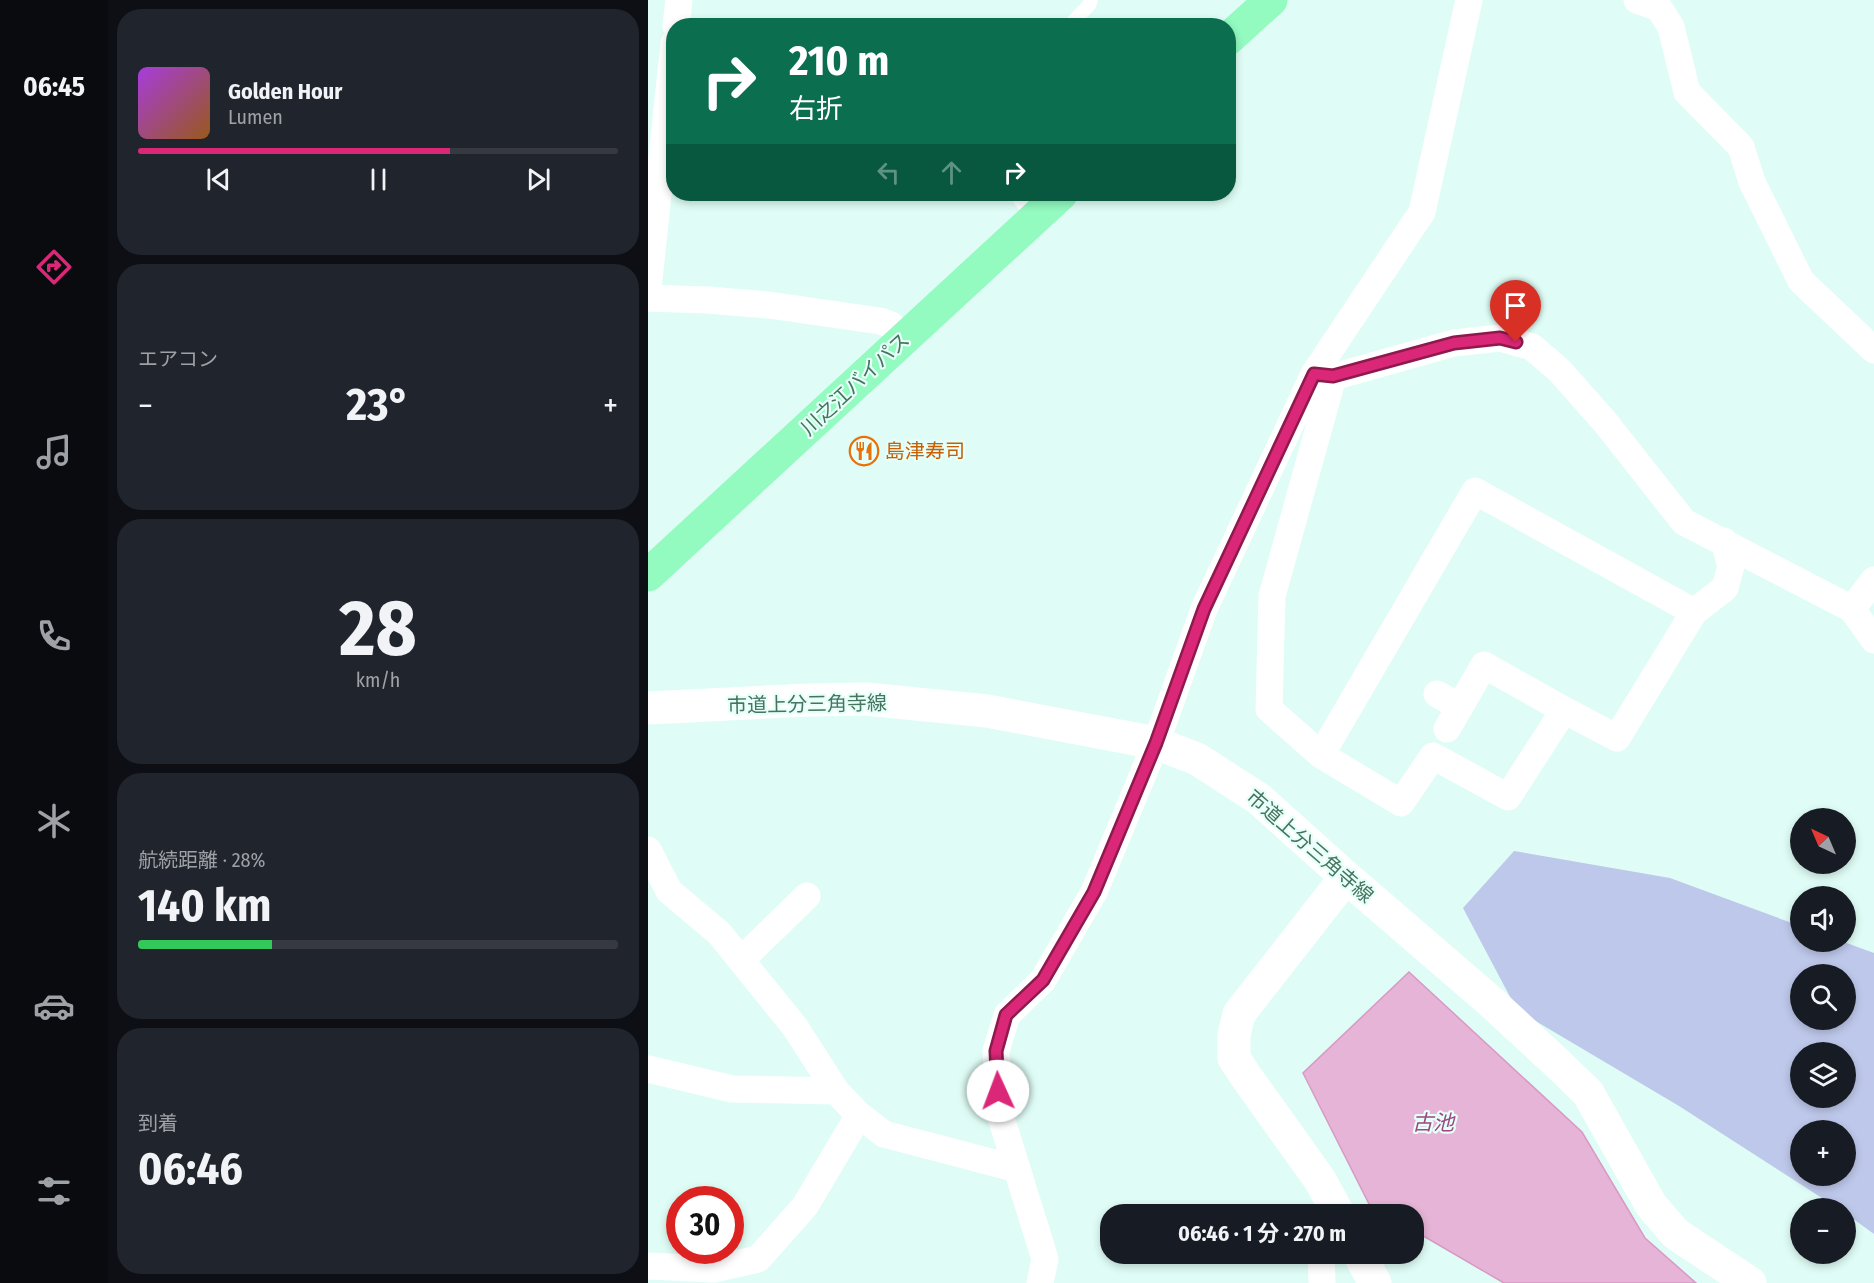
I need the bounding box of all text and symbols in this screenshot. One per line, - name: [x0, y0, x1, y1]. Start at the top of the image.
- text: 210 m: [789, 36, 889, 86]
- icon: right: [690, 42, 768, 120]
- text: 06:45: [23, 71, 85, 103]
- text: Golden Hour: [228, 78, 342, 105]
- text: 右折: [789, 93, 843, 125]
- text: Lumen: [228, 105, 283, 129]
- icon: left: [872, 156, 905, 189]
- icon: ahead: [935, 156, 968, 189]
- icon: right: [998, 156, 1031, 189]
- icon: previous: [202, 163, 235, 196]
- icon: pause: [362, 163, 395, 196]
- icon: next: [522, 163, 555, 196]
- icon: directions: [33, 246, 75, 288]
- pin: [1490, 280, 1541, 342]
- icon: arrive: [1499, 289, 1532, 322]
- street label: 川之江バイパス: [796, 328, 914, 440]
- text: エアコン: [138, 347, 218, 371]
- text: 23°: [346, 378, 410, 432]
- text: −: [138, 386, 153, 426]
- text: +: [603, 386, 618, 426]
- icon: music: [33, 431, 75, 473]
- restaurant icon: 島津寿司: [848, 435, 880, 467]
- place label: 島津寿司: [885, 439, 965, 463]
- text: 28: [339, 582, 417, 676]
- icon: phone: [33, 615, 75, 657]
- text: km/h: [356, 668, 400, 692]
- street label: 市道上分三角寺線: [727, 691, 887, 717]
- street label: 市道上分三角寺線: [1242, 784, 1378, 908]
- icon: climate: [33, 800, 75, 842]
- north arrow: [1790, 808, 1856, 874]
- map controls: [1790, 808, 1856, 1264]
- text: 航続距離 · 28%: [138, 848, 265, 872]
- text: 140 km: [138, 879, 271, 933]
- button: sound: [1790, 886, 1856, 952]
- button: search: [1790, 964, 1856, 1030]
- icon: car: [33, 985, 75, 1027]
- button: layers: [1790, 1042, 1856, 1108]
- position arrow: [966, 1059, 1030, 1123]
- water label: 古池: [1412, 1110, 1456, 1136]
- text: 到着: [138, 1111, 178, 1135]
- button: +: [1790, 1120, 1856, 1186]
- text: 06:46: [138, 1142, 243, 1196]
- icon: filters: [33, 1170, 75, 1212]
- speed limit sign: 30: [666, 1186, 744, 1264]
- button: −: [1790, 1198, 1856, 1264]
- text: 06:46 · 1 分 · 270 m: [1178, 1220, 1346, 1247]

